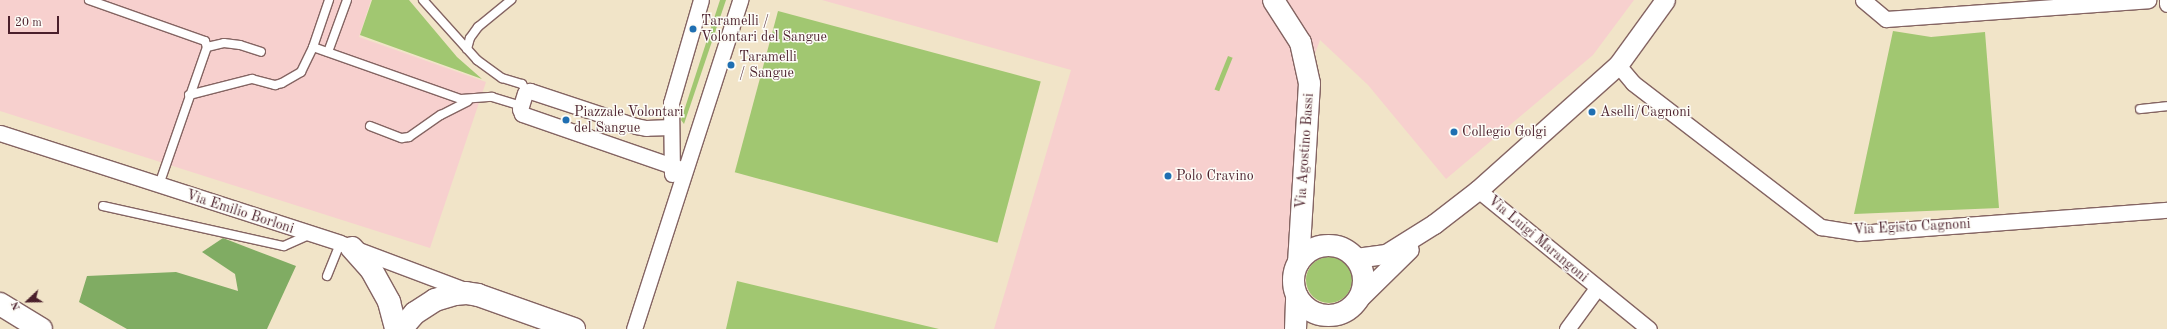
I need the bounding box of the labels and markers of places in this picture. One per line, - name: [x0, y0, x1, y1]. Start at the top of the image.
- place label: Taramelli / Volontari del Sangue: [701, 13, 827, 46]
- marker: Taramelli / Volontari del Sangue: [688, 24, 698, 34]
- place label: Taramelli / Sangue: [739, 49, 797, 82]
- marker: Taramelli / Sangue: [726, 60, 736, 70]
- place label: Piazzale Volontari del Sangue: [574, 104, 684, 136]
- place label: Aselli/Cagnoni: [1600, 104, 1691, 120]
- marker: Aselli/Cagnoni: [1587, 107, 1597, 117]
- marker: Piazzale Volontari del Sangue: [561, 115, 571, 125]
- place label: Collegio Golgi: [1462, 124, 1547, 140]
- marker: Collegio Golgi: [1449, 127, 1459, 137]
- place label: Polo Cravino: [1176, 168, 1254, 184]
- marker: Polo Cravino: [1163, 171, 1173, 181]

